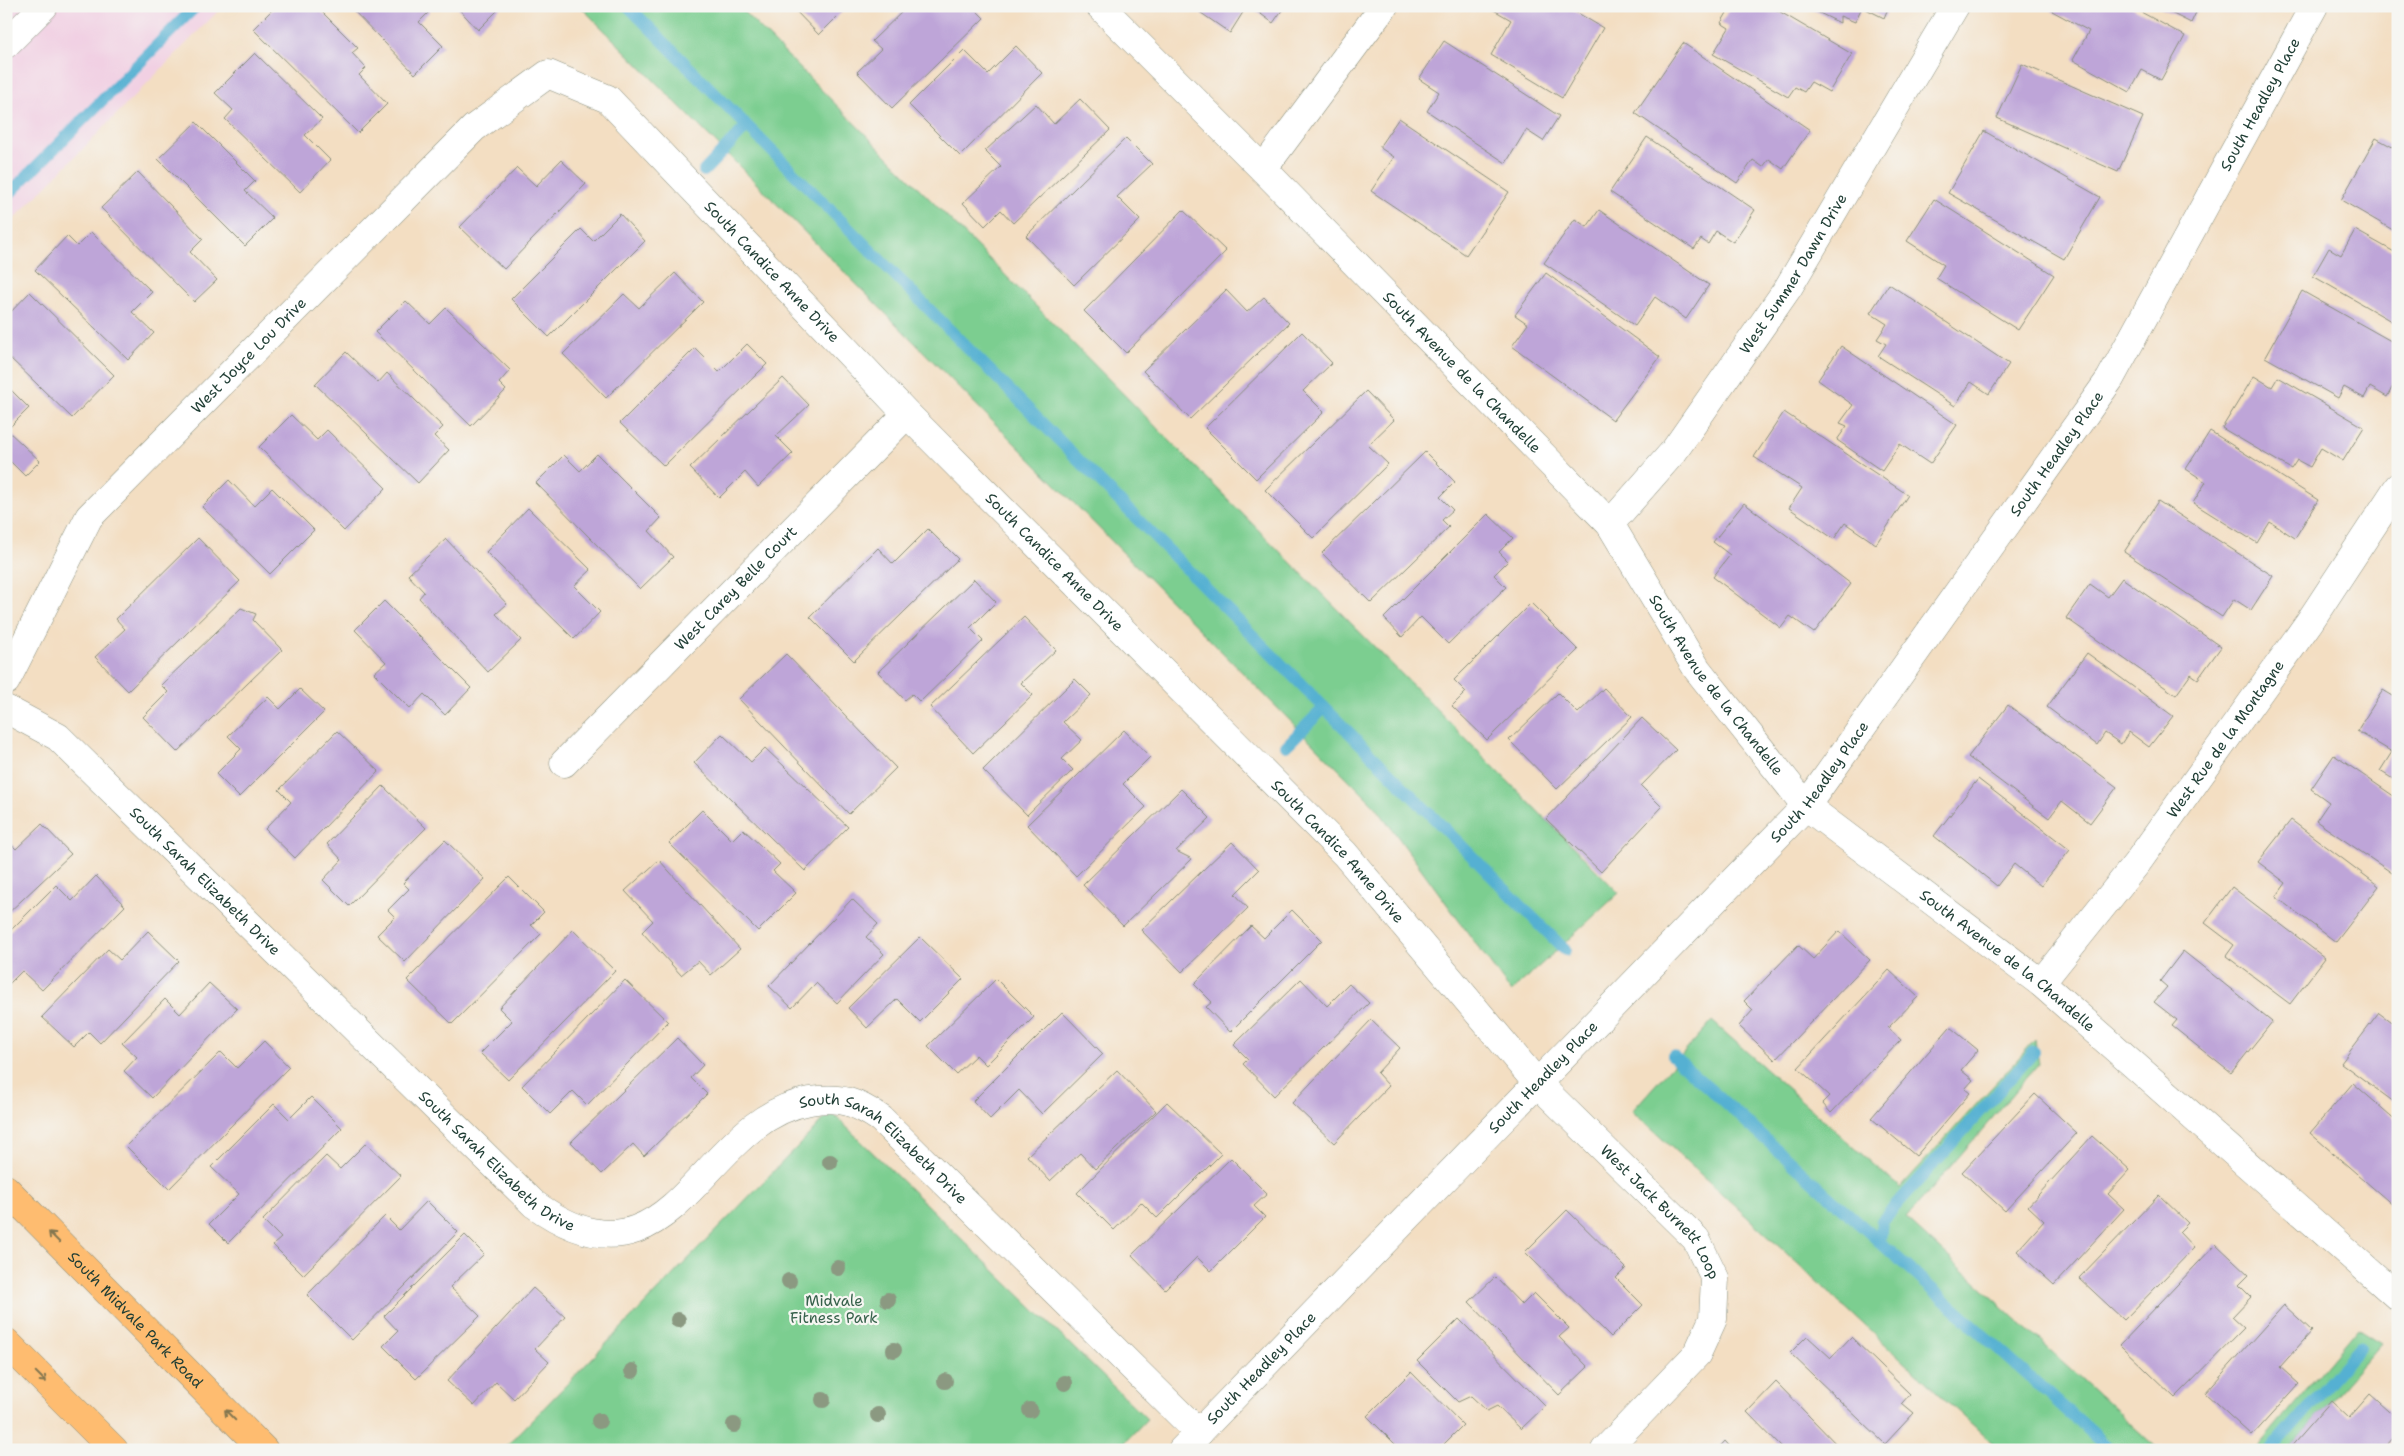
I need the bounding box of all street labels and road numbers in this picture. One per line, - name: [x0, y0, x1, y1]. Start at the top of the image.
- street label: South Headley Place: [2216, 34, 2305, 175]
- street label: West Summer Dawn Drive: [1735, 190, 1852, 358]
- street label: South Candice Anne Drive: [700, 197, 844, 347]
- street label: South Avenue de la Chandelle: [1378, 287, 1545, 458]
- street label: West Joyce Lou Drive: [187, 293, 311, 418]
- street label: South Headley Place: [2005, 387, 2108, 520]
- street label: South Candice Anne Drive: [981, 488, 1128, 636]
- street label: West Carey Belle Court: [670, 522, 801, 655]
- street label: South Avenue de la Chandelle: [1645, 591, 1788, 779]
- street label: West Rue de la Montagne: [2162, 656, 2289, 822]
- street label: South Headley Place: [1766, 717, 1873, 847]
- street label: South Candice Anne Drive: [1267, 775, 1409, 927]
- street label: South Sarah Elizabeth Drive: [125, 803, 285, 960]
- street label: South Avenue de la Chandelle: [1916, 885, 2099, 1036]
- street label: South Headley Place: [1484, 1017, 1602, 1138]
- street label: South Sarah Elizabeth Drive: [414, 1086, 578, 1236]
- street label: South Sarah Elizabeth Drive: [797, 1089, 971, 1209]
- street label: West Jack Burnett Loop: [1596, 1140, 1724, 1283]
- street label: South Midvale Park Road: [63, 1247, 208, 1393]
- street label: South Headley Place: [1202, 1308, 1320, 1429]

